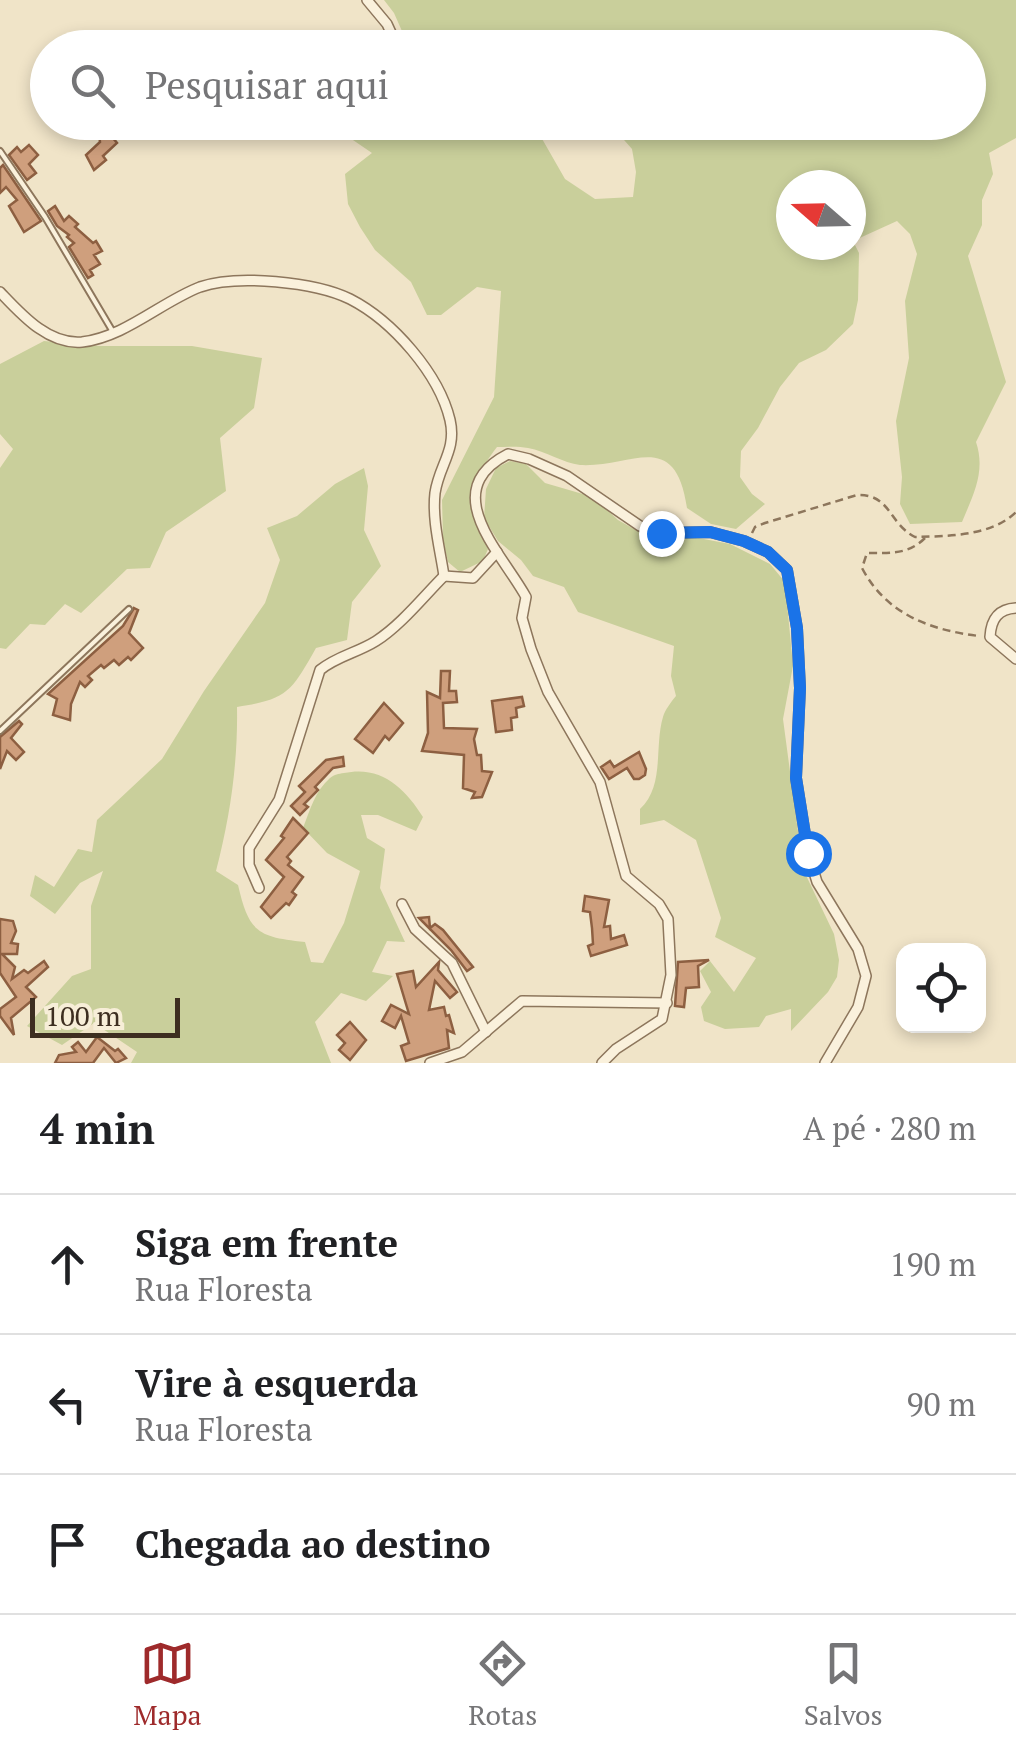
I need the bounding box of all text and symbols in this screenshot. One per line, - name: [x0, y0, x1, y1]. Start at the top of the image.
- search box: [30, 30, 986, 140]
- icon: search: [65, 58, 120, 113]
- text: Pesquisar aqui: [145, 60, 389, 110]
- north arrow: [776, 170, 866, 260]
- route end: [639, 511, 685, 557]
- route start: [786, 831, 832, 877]
- map controls: [896, 943, 986, 1033]
- button: locate: [896, 943, 986, 1033]
- scale bar: [30, 993, 180, 1038]
- text: 100 m: [45, 997, 121, 1034]
- text: 4 min: [40, 1100, 155, 1156]
- text: A pé · 280 m: [803, 1107, 976, 1149]
- text: Siga em frente: [135, 1218, 398, 1268]
- icon: ahead: [40, 1237, 95, 1292]
- text: 190 m: [889, 1243, 976, 1285]
- text: Rua Floresta: [135, 1268, 313, 1310]
- text: Vire à esquerda: [135, 1358, 418, 1408]
- icon: left: [40, 1377, 95, 1432]
- text: 90 m: [906, 1383, 976, 1425]
- text: Rua Floresta: [135, 1408, 313, 1450]
- icon: arrive: [40, 1517, 95, 1572]
- text: Chegada ao destino: [135, 1519, 490, 1569]
- tab: Mapa: [133, 1636, 202, 1733]
- tab: Rotas: [468, 1636, 537, 1733]
- tab: Salvos: [804, 1636, 883, 1733]

